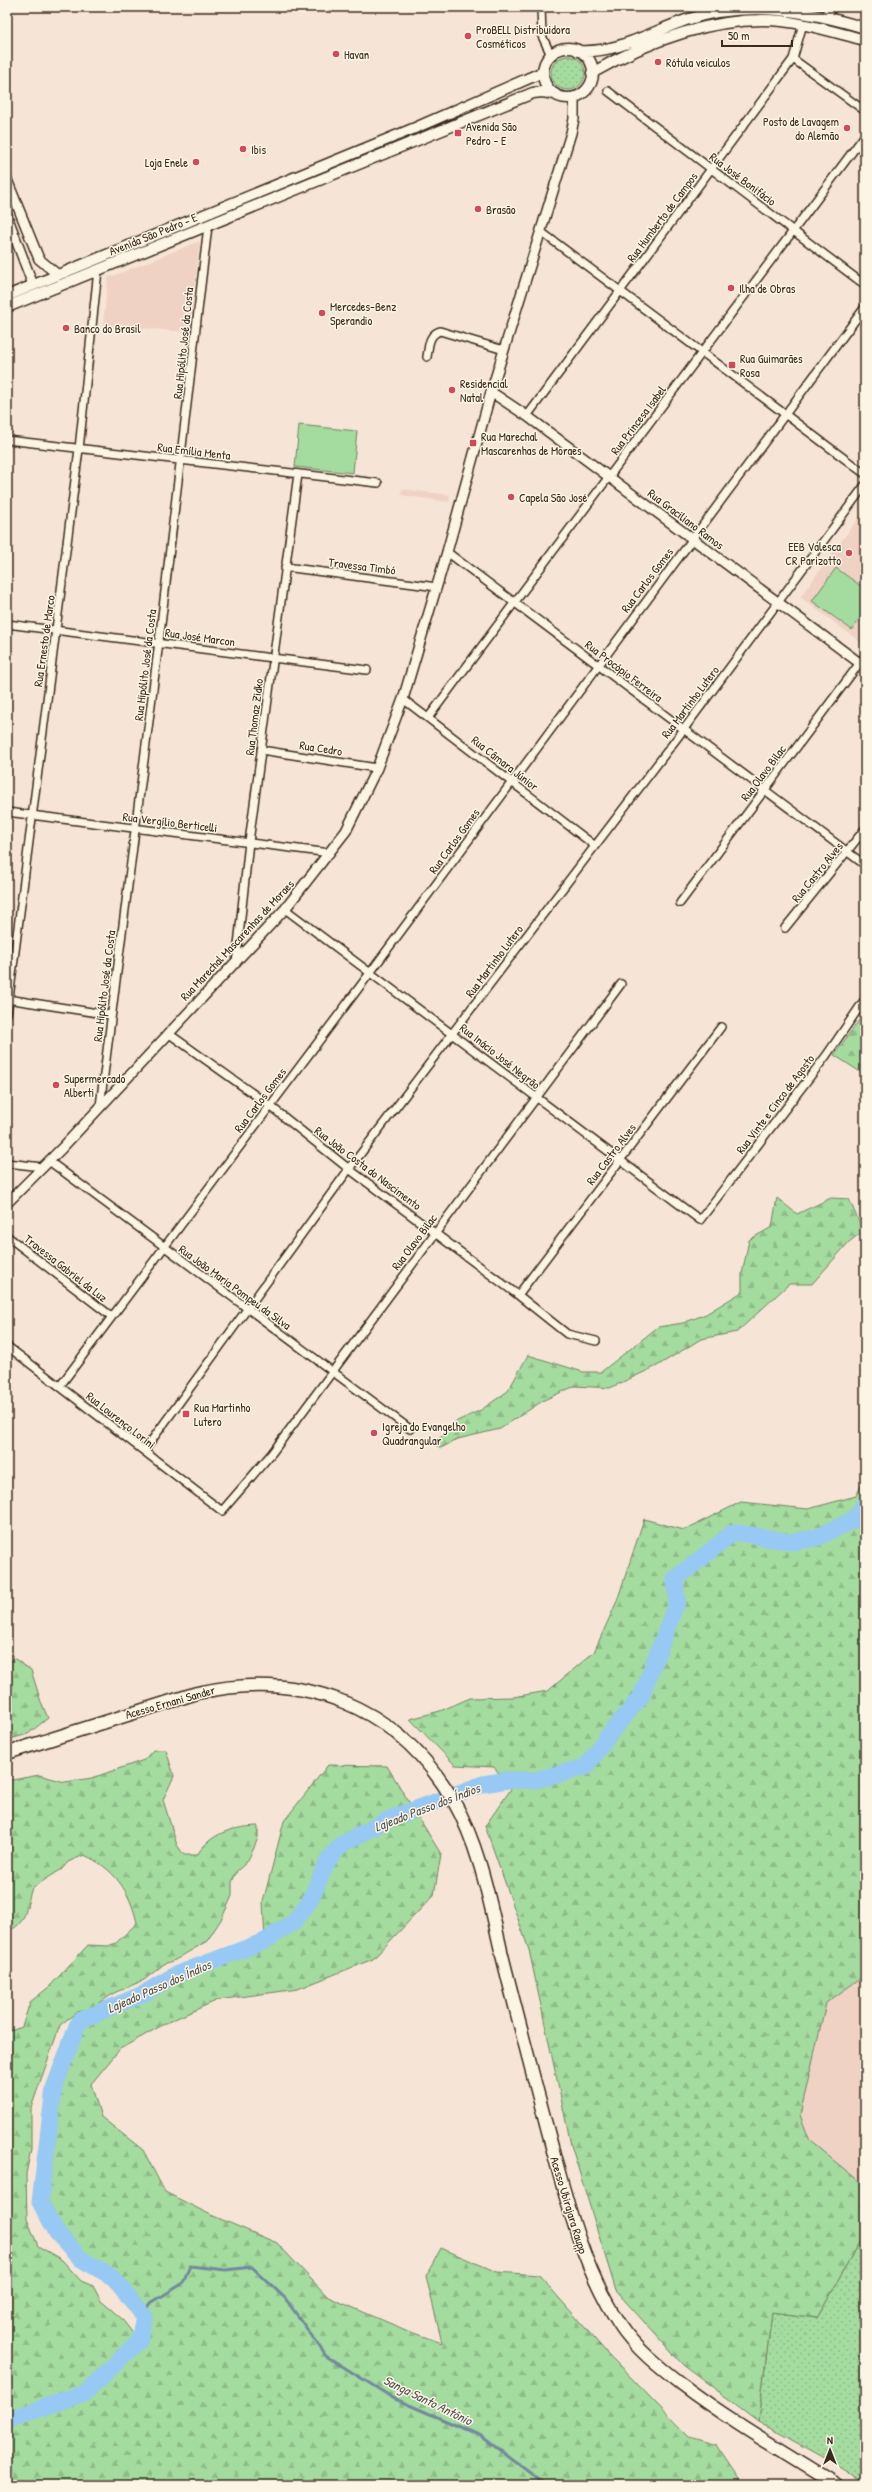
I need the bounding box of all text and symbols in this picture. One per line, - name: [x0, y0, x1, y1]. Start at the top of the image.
- place label: ProBELL Distribuidora Cosméticos: [476, 21, 570, 52]
- scale bar: [722, 22, 792, 48]
- text: 50 m: [728, 27, 749, 44]
- marker: ProBELL Distribuidora Cosméticos: [463, 31, 473, 41]
- place label: Havan: [344, 46, 369, 63]
- marker: Havan: [331, 49, 341, 59]
- place label: Rótula veiculos: [666, 54, 731, 71]
- marker: Rótula veiculos: [653, 57, 663, 67]
- place label: Posto de Lavagem do Alemão: [763, 113, 839, 144]
- place label: Avenida São Pedro - E: [466, 118, 517, 149]
- marker: Posto de Lavagem do Alemão: [842, 123, 852, 133]
- marker: Avenida São Pedro - E: [453, 128, 463, 138]
- place label: Ibis: [251, 141, 266, 158]
- marker: Ibis: [238, 144, 248, 154]
- street label: Rua José Bonifácio: [706, 148, 780, 210]
- place label: Loja Enele: [145, 154, 188, 171]
- marker: Loja Enele: [191, 157, 201, 167]
- street label: Rua Humberto de Campos: [623, 168, 702, 265]
- place label: Brasão: [486, 201, 516, 218]
- marker: Brasão: [473, 204, 483, 214]
- street label: Avenida São Pedro - E: [106, 208, 200, 259]
- place label: Ilha de Obras: [739, 280, 796, 297]
- marker: Ilha de Obras: [726, 283, 736, 293]
- street label: Rua Hipólito José da Costa: [169, 286, 197, 400]
- place label: Mercedes-Benz Sperandio: [330, 298, 396, 329]
- marker: Mercedes-Benz Sperandio: [317, 308, 327, 318]
- place label: Banco do Brasil: [74, 320, 141, 337]
- marker: Banco do Brasil: [61, 323, 71, 333]
- place label: Rua Guimarães Rosa: [740, 350, 803, 381]
- marker: Rua Guimarães Rosa: [727, 360, 737, 370]
- place label: Residencial Natal: [460, 375, 508, 406]
- street label: Rua Princesa Isabel: [606, 381, 670, 458]
- marker: Residencial Natal: [447, 385, 457, 395]
- place label: Rua Marechal Mascarenhas de Moraes: [481, 428, 582, 459]
- street label: Rua Emília Menta: [157, 438, 232, 464]
- marker: Rua Marechal Mascarenhas de Moraes: [468, 438, 478, 448]
- street label: Rua Graciliano Ramos: [644, 485, 728, 554]
- place label: Capela São José: [519, 489, 588, 506]
- marker: Capela São José: [506, 492, 516, 502]
- place label: EEB Valesca CR Parizotto: [785, 538, 841, 569]
- street label: Rua Carlos Gomes: [617, 544, 677, 616]
- marker: EEB Valesca CR Parizotto: [844, 548, 854, 558]
- street label: Travessa Timbó: [327, 553, 397, 579]
- street label: Rua Ernesto de Marco: [29, 594, 59, 688]
- street label: Rua Hipólito José da Costa: [130, 608, 160, 722]
- street label: Rua José Marcon: [164, 624, 236, 650]
- street label: Rua Procópio Ferreira: [582, 636, 667, 706]
- street label: Rua Martinho Lutero: [657, 662, 723, 742]
- street label: Rua Thomaz Zidko: [241, 677, 267, 756]
- street label: Rua Câmara Júnior: [468, 731, 542, 795]
- street label: Rua Cedro: [298, 736, 344, 760]
- street label: Rua Olavo Bilac: [736, 741, 790, 804]
- street label: Rua Carlos Gomes: [424, 804, 484, 877]
- street label: Rua Vergílio Berticelli: [122, 808, 218, 836]
- street label: Rua Castro Alves: [787, 838, 847, 906]
- street label: Rua Marechal Mascarenhas de Moraes: [176, 875, 298, 1004]
- street label: Rua Martinho Lutero: [461, 921, 527, 1001]
- street label: Rua Hipólito José da Costa: [89, 929, 119, 1043]
- street label: Rua Inácio José Negrão: [456, 1019, 544, 1093]
- street label: Rua Vinte e Cinco de Agosto: [732, 1051, 818, 1157]
- street label: Rua Carlos Gomes: [230, 1064, 290, 1136]
- place label: Supermercado Alberti: [64, 1070, 125, 1101]
- marker: Supermercado Alberti: [51, 1080, 61, 1090]
- street label: Rua Castro Alves: [582, 1119, 640, 1188]
- street label: Rua João Costa do Nascimento: [311, 1122, 425, 1214]
- street label: Rua Olavo Bilac: [387, 1210, 441, 1273]
- street label: Travessa Gabriel da Luz: [21, 1230, 111, 1306]
- street label: Rua João Maria Pompeu da Silva: [175, 1240, 295, 1334]
- street label: Rua Lourenço Lorini: [83, 1388, 159, 1452]
- place label: Rua Martinho Lutero: [194, 1399, 250, 1430]
- marker: Rua Martinho Lutero: [181, 1409, 191, 1419]
- place label: Igreja do Evangelho Quadrangular: [382, 1418, 466, 1449]
- marker: Igreja do Evangelho Quadrangular: [369, 1428, 379, 1438]
- street label: Acesso Ernani Sander: [123, 1681, 217, 1723]
- water label: Lajeado Passo dos Índios: [372, 1778, 483, 1835]
- water label: Lajeado Passo dos Índios: [104, 1955, 215, 2017]
- street label: Acesso Ubirajara Raupp: [546, 2154, 592, 2256]
- water label: Sanga Santo Antônio: [380, 2371, 477, 2431]
- north arrow: [810, 2430, 850, 2470]
- text: N: [827, 2433, 833, 2447]

